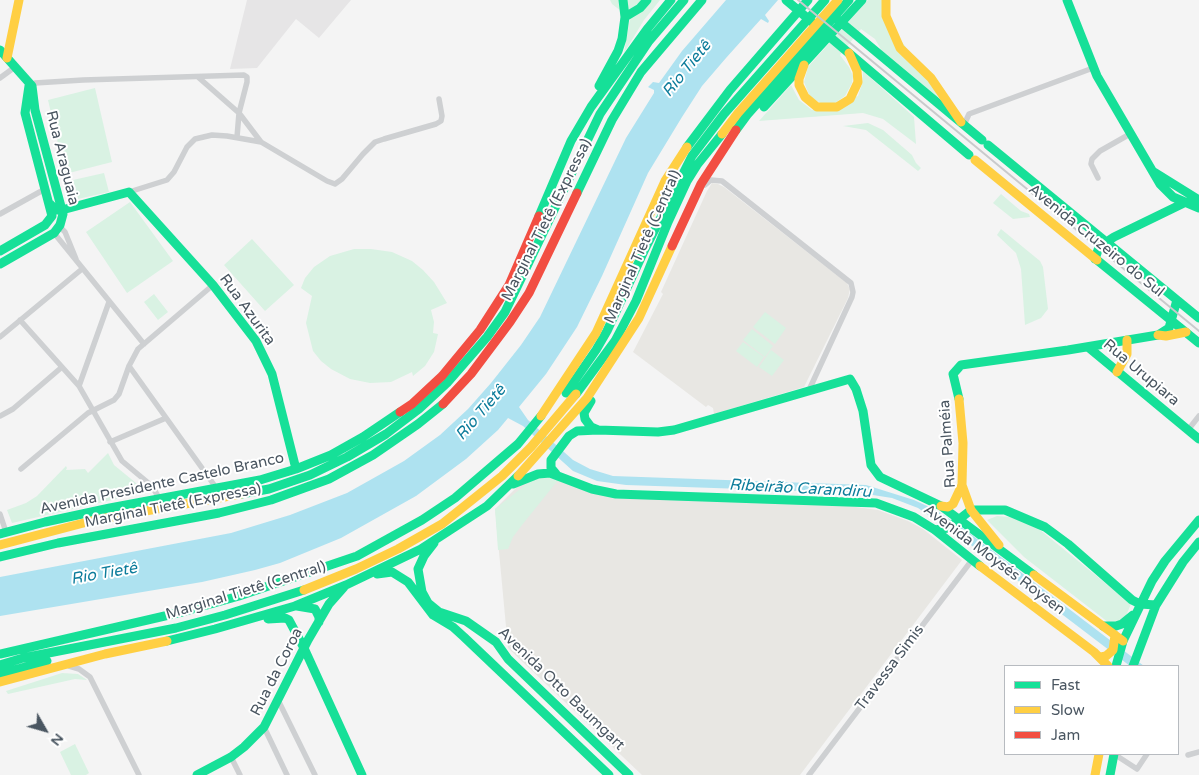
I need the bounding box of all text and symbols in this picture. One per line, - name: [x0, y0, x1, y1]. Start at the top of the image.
- water label: Rio Tietê: [658, 37, 716, 101]
- street label: Rua Araguaia: [42, 109, 82, 207]
- street label: Marginal Tietê (Expressa): [498, 136, 596, 304]
- street label: Marginal Tietê (Central): [601, 167, 685, 327]
- street label: Avenida Cruzeiro do Sul: [1024, 181, 1168, 301]
- street label: Rua Azurita: [215, 271, 279, 349]
- street label: Rua Urupiara: [1099, 336, 1183, 410]
- water label: Rio Tietê: [452, 381, 510, 445]
- street label: Rua Palméia: [936, 399, 960, 489]
- street label: Avenida Presidente Castelo Branco: [38, 449, 286, 519]
- water label: Ribeirão Carandiru: [728, 476, 872, 502]
- street label: Marginal Tietê (Expressa): [83, 480, 263, 532]
- street label: Avenida Moysés Roysen: [920, 501, 1068, 619]
- street label: Marginal Tietê (Central): [164, 558, 328, 624]
- water label: Rio Tietê: [69, 559, 139, 589]
- street label: Travessa Simis: [852, 621, 928, 715]
- street label: Avenida Otto Baumgart: [494, 624, 628, 754]
- street label: Rua da Coroa: [247, 625, 307, 719]
- legend: [1004, 665, 1179, 755]
- text: Fast: [1051, 676, 1080, 694]
- text: Slow: [1051, 701, 1085, 719]
- north arrow: [20, 705, 70, 755]
- text: Jam: [1051, 726, 1080, 744]
- text: N: [47, 730, 67, 749]

